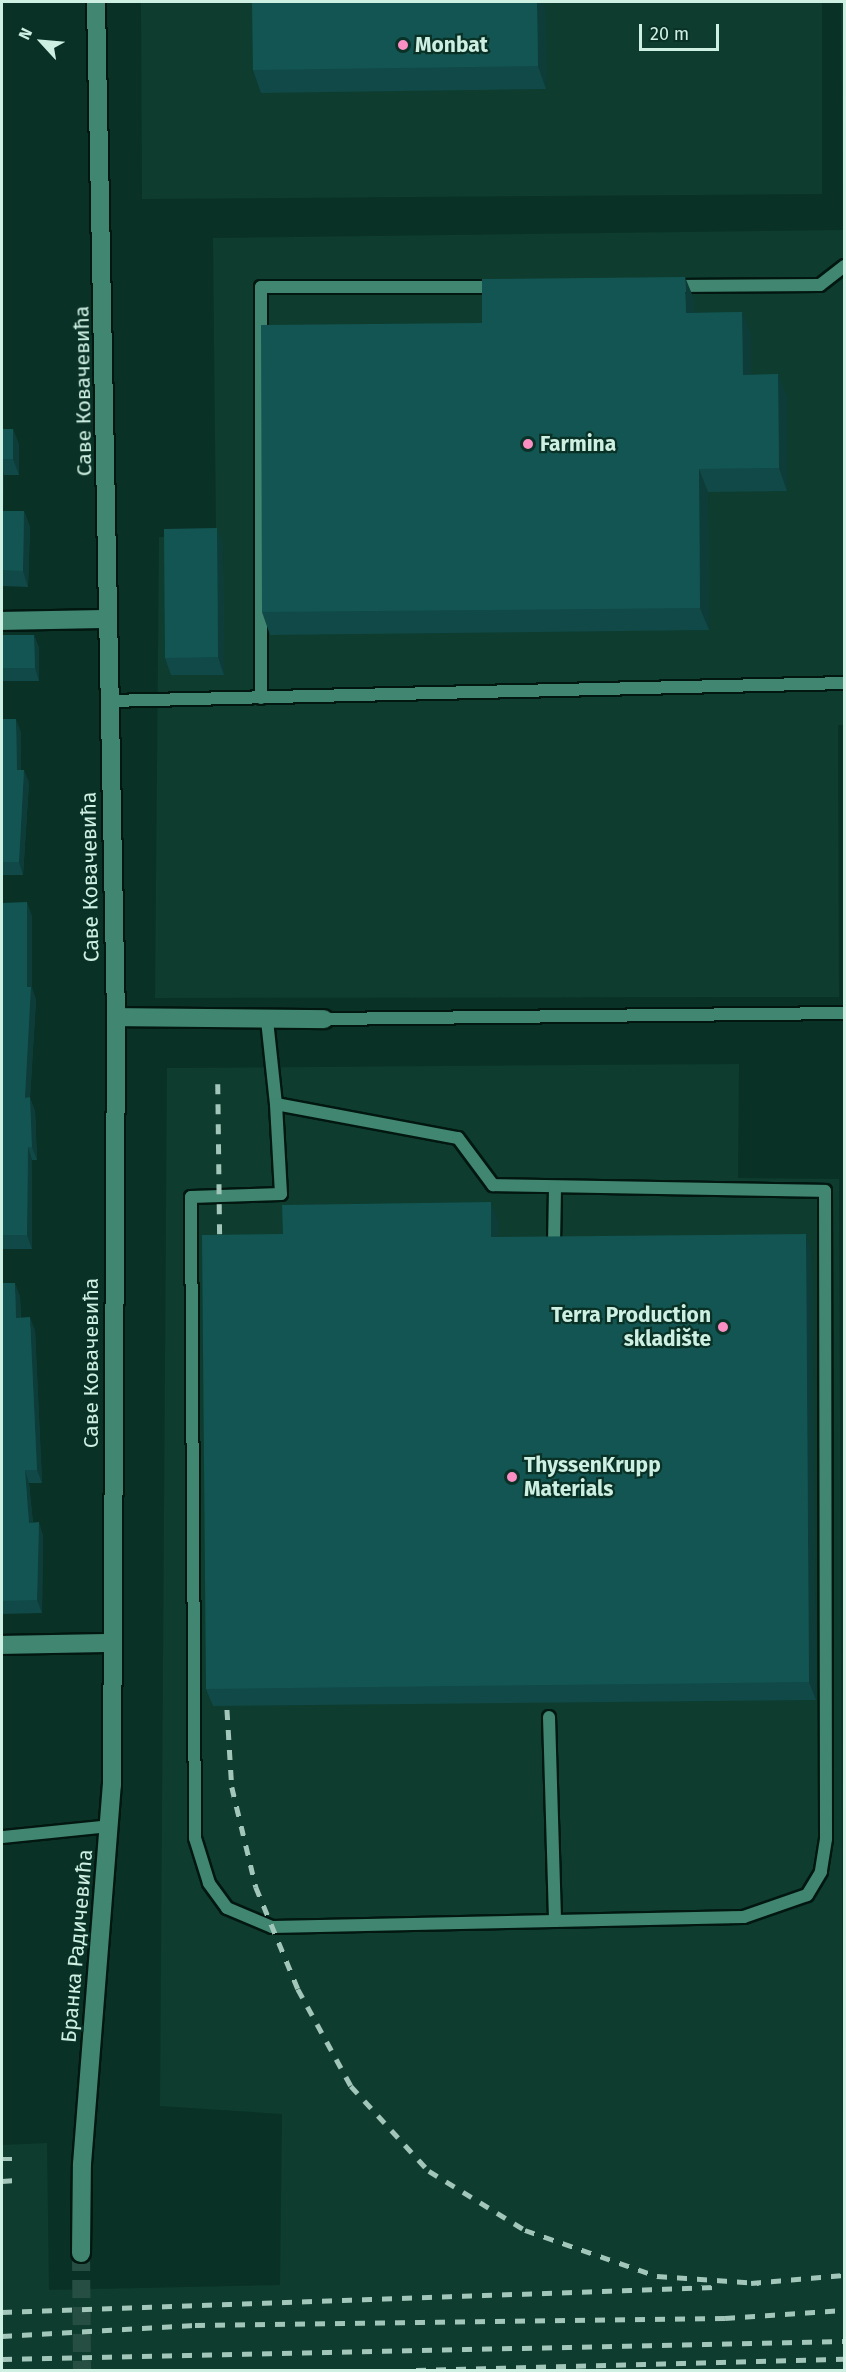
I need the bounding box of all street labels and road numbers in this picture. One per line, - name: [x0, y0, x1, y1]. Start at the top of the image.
- street label: Саве Ковачевића: [69, 306, 97, 476]
- street label: Саве Ковачевића: [76, 792, 104, 962]
- street label: Саве Ковачевића: [78, 1278, 104, 1448]
- street label: Бранка Радичевића: [56, 1848, 98, 2044]

